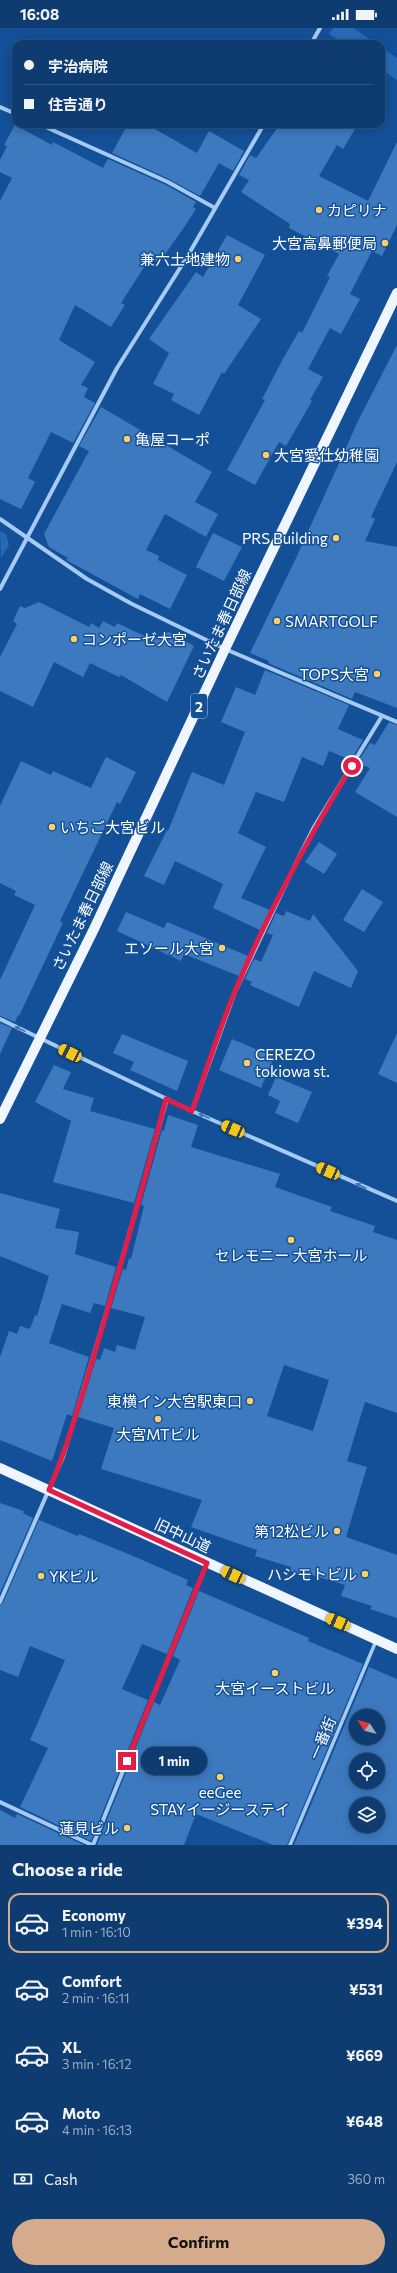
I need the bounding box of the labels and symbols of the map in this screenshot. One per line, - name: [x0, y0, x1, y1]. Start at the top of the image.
- place label: カピリナ: [327, 201, 387, 219]
- marker: カピリナ: [314, 205, 324, 215]
- place label: 大宮高鼻郵便局: [272, 234, 377, 252]
- marker: 大宮高鼻郵便局: [380, 238, 390, 248]
- place label: 兼六土地建物: [140, 250, 230, 268]
- marker: 兼六土地建物: [233, 254, 243, 264]
- place label: 亀屋コーポ: [135, 430, 210, 448]
- marker: 亀屋コーポ: [122, 434, 132, 444]
- place label: 大宮愛仕幼稚園: [274, 446, 379, 464]
- marker: 大宮愛仕幼稚園: [261, 450, 271, 460]
- place label: PRS Building: [242, 529, 328, 547]
- marker: PRS Building: [331, 533, 341, 543]
- street label: さいたま春日部線: [188, 566, 254, 682]
- place label: SMARTGOLF: [285, 612, 378, 630]
- marker: SMARTGOLF: [272, 616, 282, 626]
- place label: コンポーゼ大宮: [82, 630, 187, 648]
- marker: コンポーゼ大宮: [69, 634, 79, 644]
- place label: TOPS大宮: [299, 665, 369, 683]
- marker: TOPS大宮: [372, 669, 382, 679]
- road number: 2: [191, 694, 207, 718]
- route start: [343, 757, 361, 775]
- place label: いちご大宮ビル: [60, 818, 165, 836]
- marker: いちご大宮ビル: [47, 822, 57, 832]
- street label: さいたま春日部線: [48, 858, 116, 974]
- place label: エソール大宮: [124, 939, 214, 957]
- marker: エソール大宮: [217, 943, 227, 953]
- one-way arrow: [14, 1026, 25, 1032]
- car: [57, 1042, 83, 1064]
- place label: CEREZO tokiowa st.: [255, 1045, 330, 1080]
- marker: CEREZO tokiowa st.: [242, 1058, 252, 1068]
- one-way arrow: [198, 1113, 210, 1119]
- car: [220, 1119, 246, 1139]
- car: [315, 1161, 341, 1181]
- one-way arrow: [355, 1182, 367, 1188]
- marker: セレモニー 大宮ホール: [286, 1235, 296, 1245]
- place label: セレモニー 大宮ホール: [215, 1246, 367, 1264]
- place label: 東横イン大宮駅東口: [107, 1392, 242, 1410]
- marker: 東横イン大宮駅東口: [245, 1396, 255, 1406]
- marker: 大宮MTビル: [153, 1414, 163, 1424]
- place label: 大宮MTビル: [116, 1425, 200, 1443]
- street label: 旧中山道: [152, 1514, 214, 1556]
- place label: 第12松ビル: [254, 1522, 329, 1540]
- marker: 第12松ビル: [332, 1526, 342, 1536]
- car: [220, 1564, 246, 1586]
- place label: ハシモトビル: [267, 1565, 357, 1583]
- place label: YKビル: [49, 1567, 99, 1585]
- marker: ハシモトビル: [360, 1569, 370, 1579]
- marker: YKビル: [36, 1571, 46, 1581]
- car: [325, 1612, 351, 1632]
- marker: 大宮イーストビル: [270, 1668, 280, 1678]
- place label: 大宮イーストビル: [215, 1679, 335, 1697]
- north arrow: [349, 1709, 385, 1745]
- street label: 一番街: [305, 1714, 339, 1762]
- callout: 1 min: [141, 1747, 207, 1775]
- route end: [118, 1752, 136, 1770]
- marker: eeGee STAYイージーステイ: [215, 1772, 225, 1782]
- place label: eeGee STAYイージーステイ: [150, 1783, 290, 1818]
- place label: 蓮見ビル: [59, 1819, 119, 1837]
- marker: 蓮見ビル: [122, 1823, 132, 1833]

